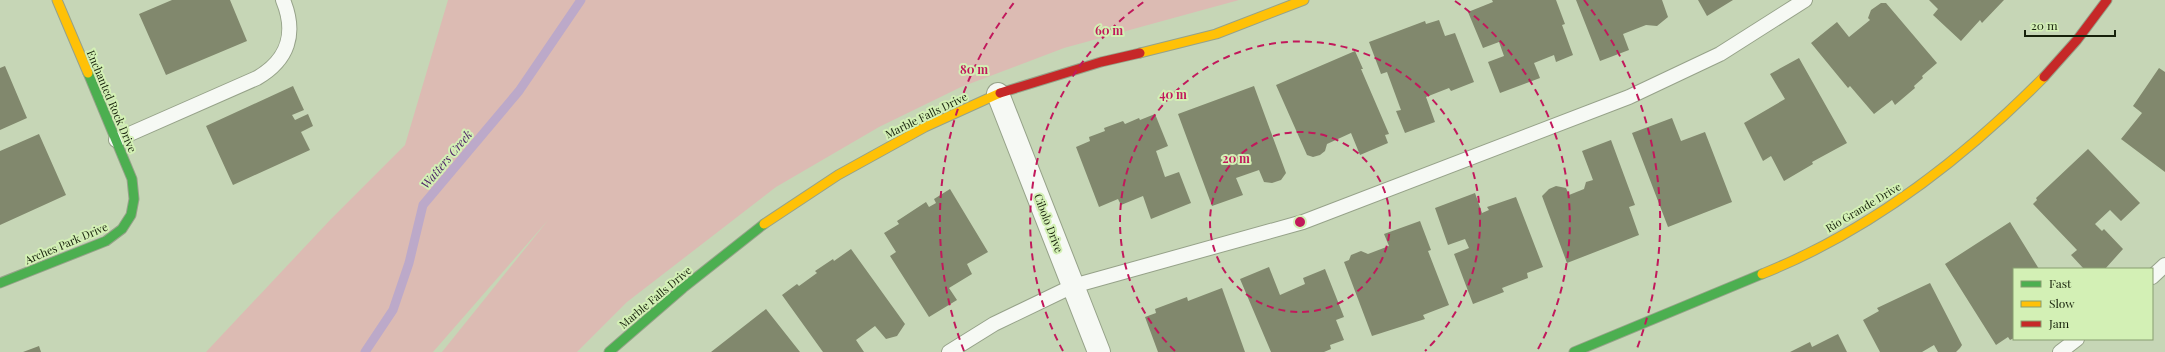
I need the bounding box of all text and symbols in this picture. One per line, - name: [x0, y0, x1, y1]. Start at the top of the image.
- scale bar: [2025, 12, 2115, 38]
- text: 20 m: [2031, 17, 2058, 33]
- text: 60 m: [1095, 22, 1123, 38]
- street label: Enchanted Rock Drive: [84, 48, 141, 155]
- text: 80 m: [960, 61, 988, 77]
- text: 40 m: [1159, 86, 1187, 102]
- street label: Marble Falls Drive: [882, 88, 970, 141]
- water label: Watters Creek: [417, 126, 475, 192]
- text: 20 m: [1222, 150, 1250, 166]
- street label: Rio Grande Drive: [1823, 178, 1904, 235]
- street label: Cibolo Drive: [1031, 192, 1067, 255]
- centre of rings: [1293, 215, 1307, 229]
- street label: Arches Park Drive: [21, 219, 110, 268]
- street label: Marble Falls Drive: [616, 262, 694, 332]
- legend: [2013, 268, 2153, 340]
- text: Fast: [2049, 275, 2072, 291]
- text: Slow: [2049, 295, 2075, 311]
- text: Jam: [2048, 315, 2070, 331]

